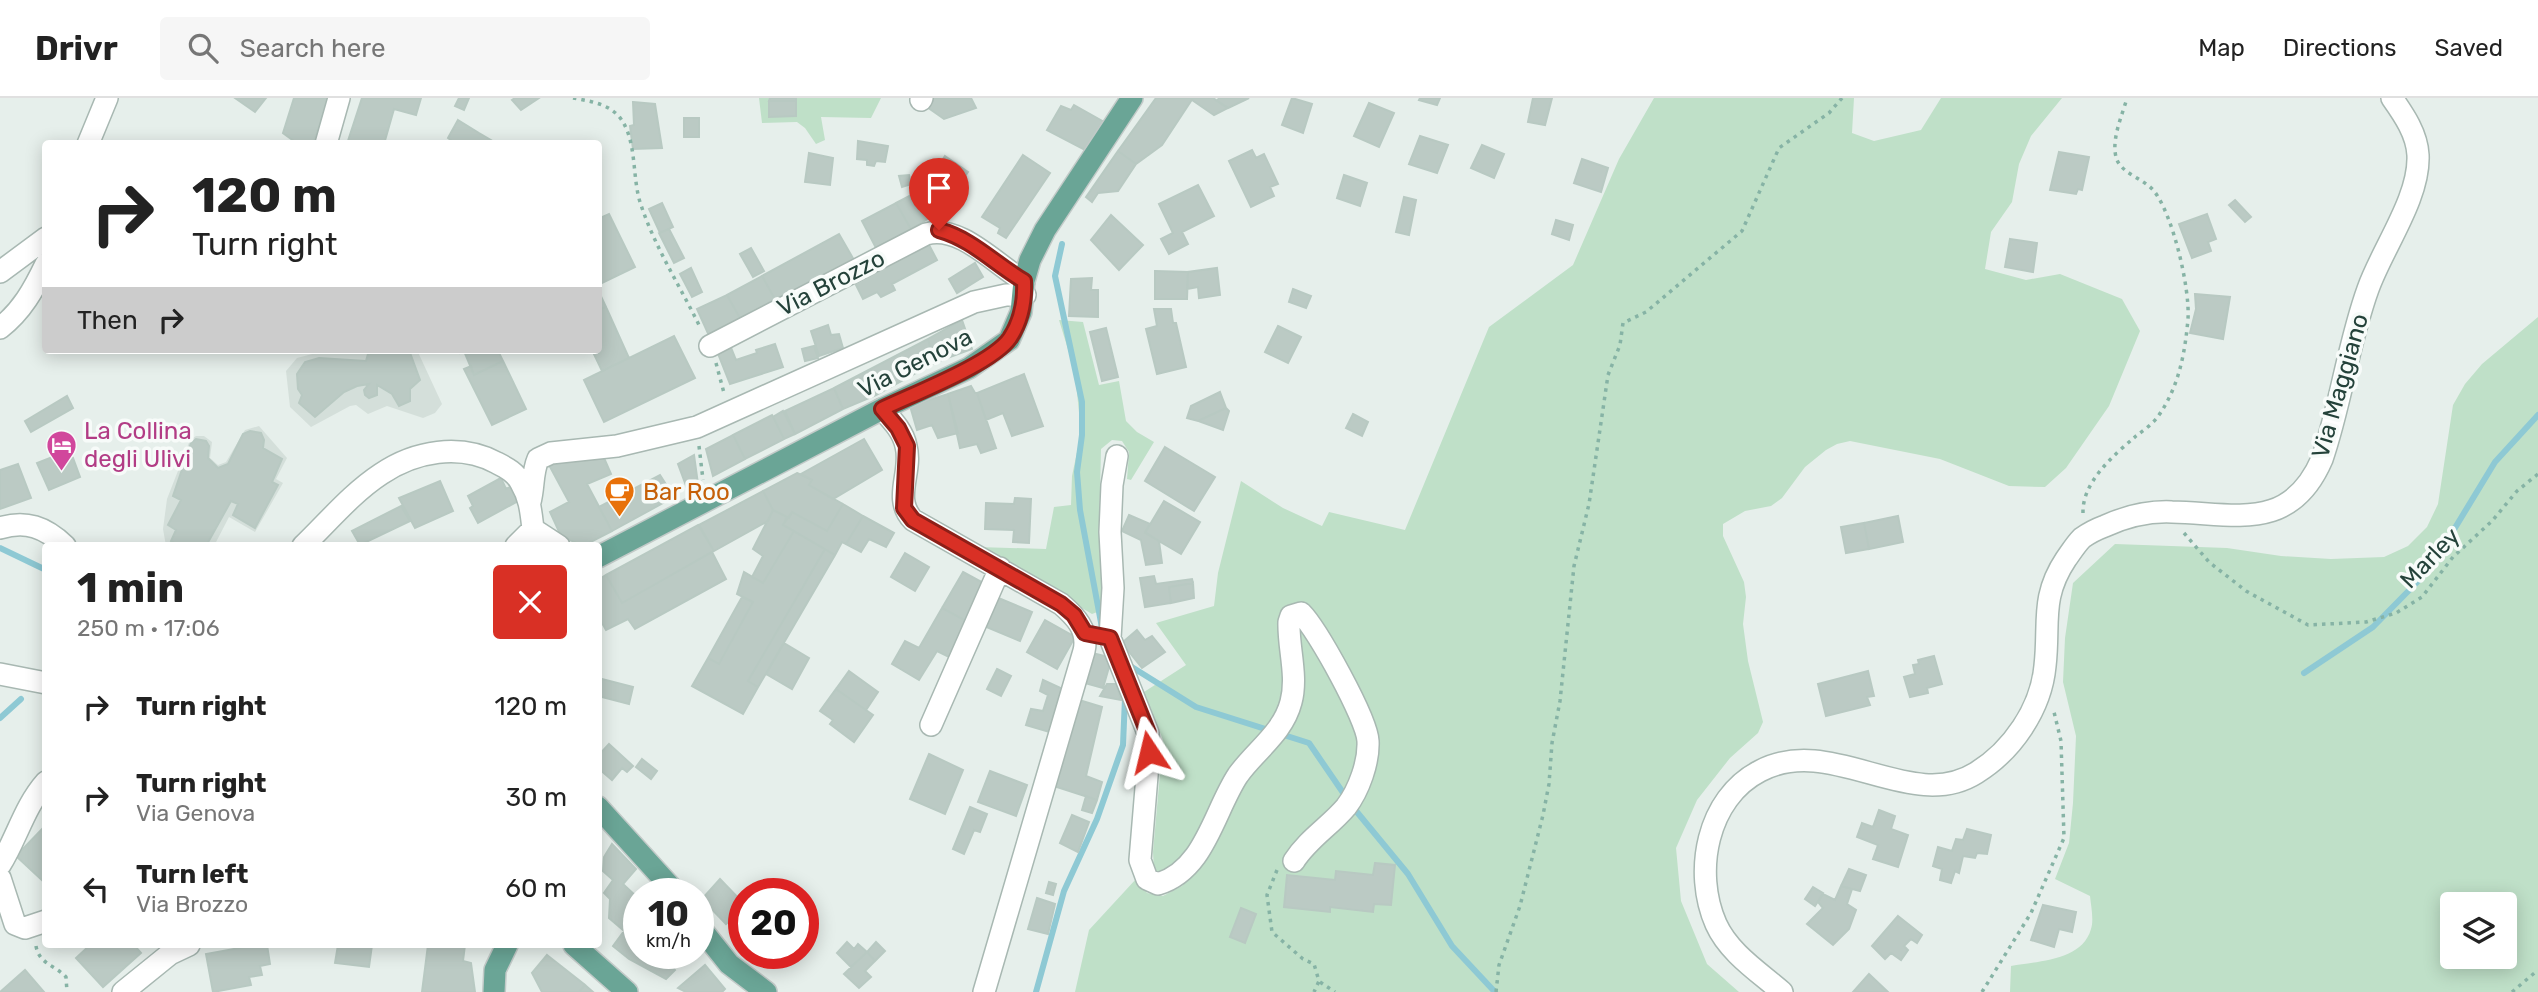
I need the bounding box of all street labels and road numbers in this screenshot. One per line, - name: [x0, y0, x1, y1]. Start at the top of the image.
- street label: Via Brozzo: [772, 244, 890, 322]
- street label: Via Maggiano: [2306, 311, 2374, 461]
- street label: Via Genova: [853, 322, 977, 404]
- street label: Marley: [2394, 522, 2466, 594]

